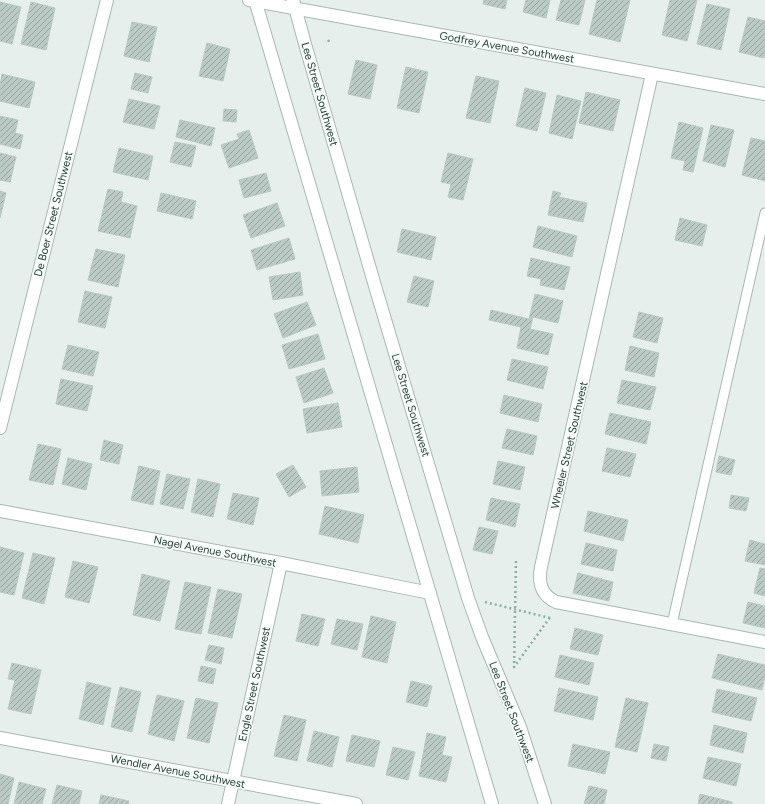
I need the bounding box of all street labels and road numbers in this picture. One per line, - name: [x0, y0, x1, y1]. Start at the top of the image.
- street label: Godfrey Avenue Southwest: [439, 29, 575, 66]
- street label: Lee Street Southwest: [298, 41, 341, 147]
- street label: De Boer Street Southwest: [32, 150, 75, 278]
- street label: Lee Street Southwest: [389, 352, 432, 458]
- street label: Wheeler Street Southwest: [548, 380, 590, 510]
- street label: Nagel Avenue Southwest: [152, 533, 277, 570]
- street label: Engle Street Southwest: [236, 626, 273, 743]
- street label: Lee Street Southwest: [486, 660, 537, 765]
- street label: Wendler Avenue Southwest: [110, 752, 246, 791]

